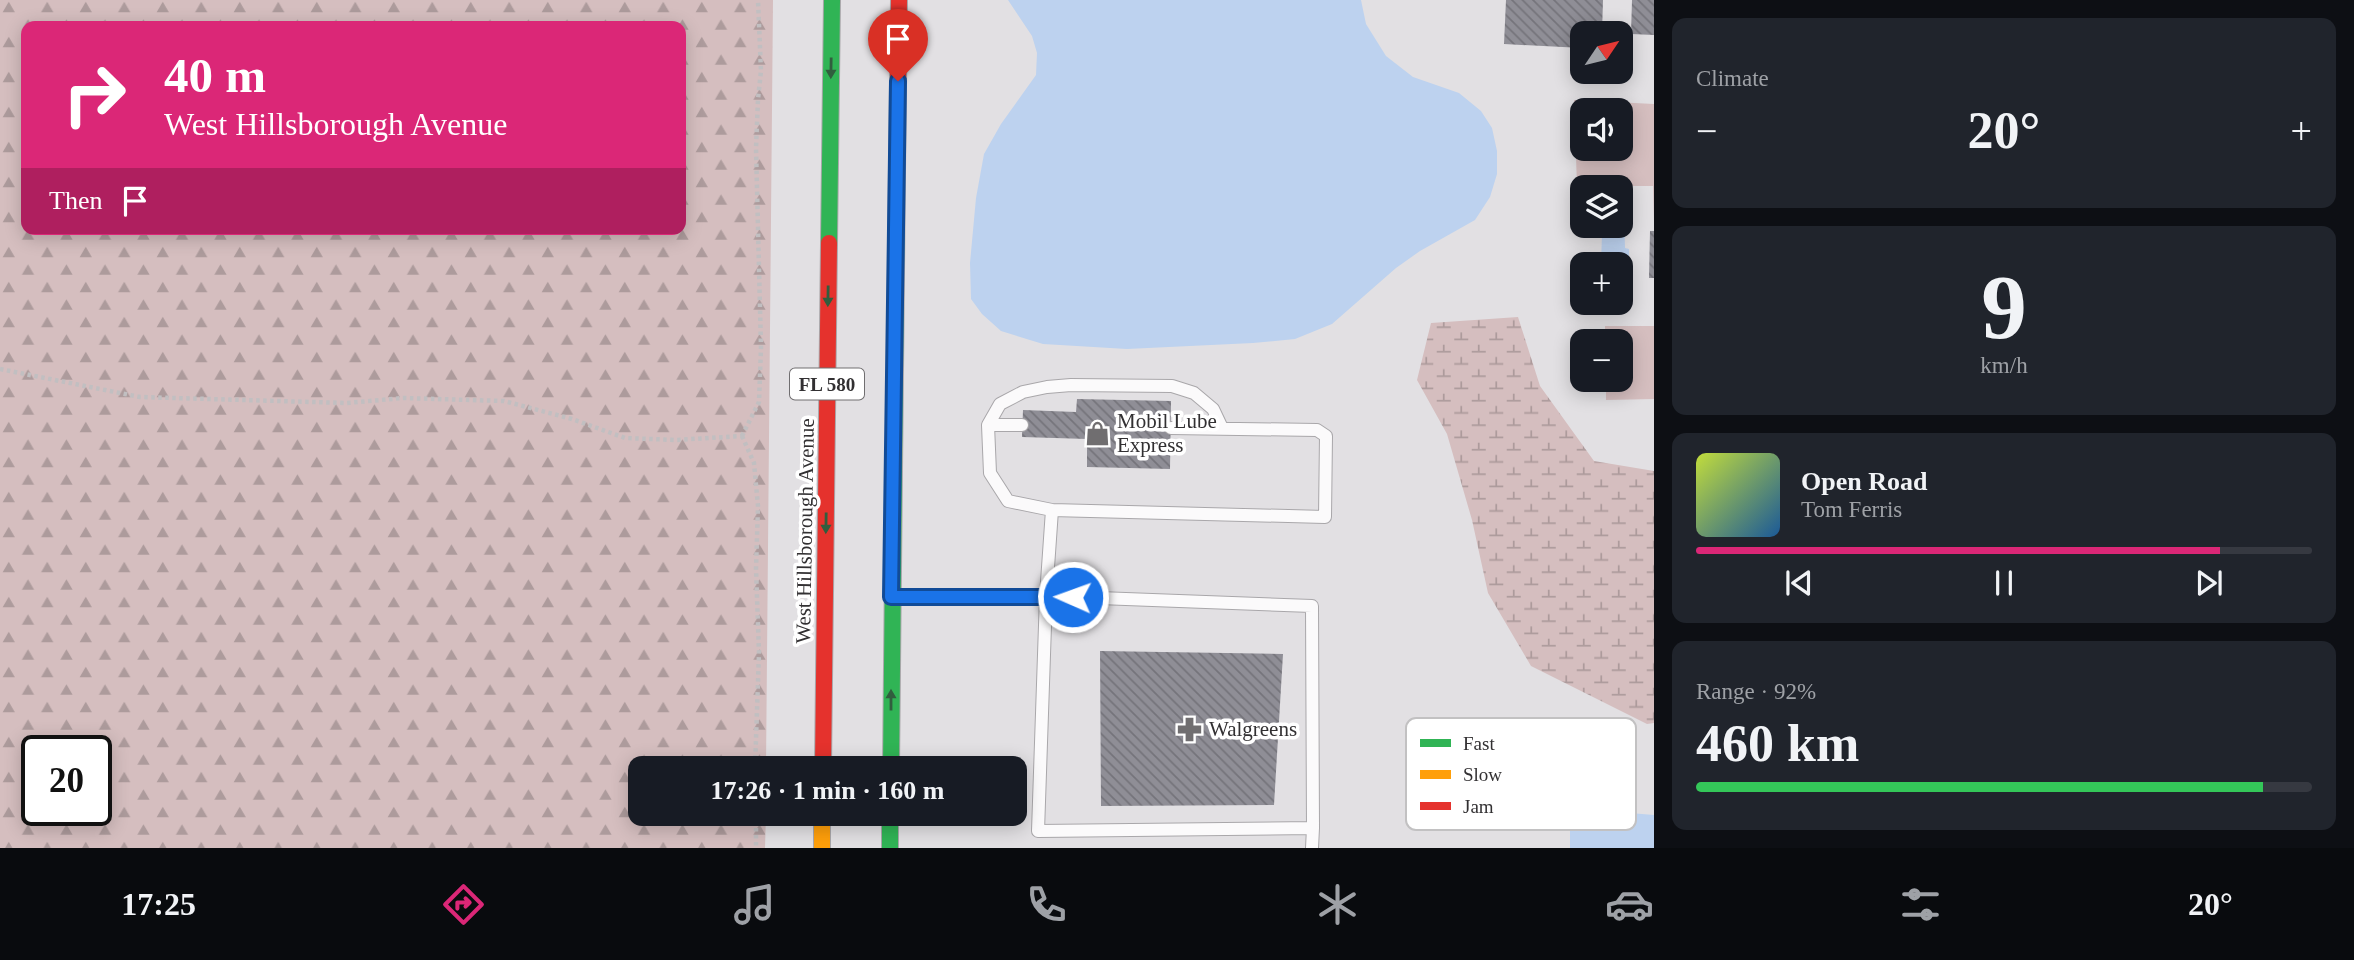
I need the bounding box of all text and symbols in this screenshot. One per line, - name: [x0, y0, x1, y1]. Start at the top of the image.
- pin: [868, 9, 928, 81]
- icon: arrive: [879, 20, 917, 58]
- north arrow: [1570, 21, 1633, 84]
- map controls: [1570, 21, 1633, 392]
- text: 40 m: [164, 48, 266, 103]
- icon: right: [49, 49, 140, 140]
- one-way arrow: [825, 57, 837, 79]
- text: Climate: [1696, 66, 1769, 91]
- button: sound: [1570, 98, 1633, 161]
- text: 20°: [1968, 102, 2040, 159]
- text: West Hillsborough Avenue: [164, 106, 507, 142]
- text: −: [1696, 110, 1717, 152]
- text: +: [2291, 110, 2312, 152]
- button: layers: [1570, 175, 1633, 238]
- icon: arrive: [116, 182, 154, 220]
- text: Then: [49, 186, 102, 215]
- button: +: [1570, 252, 1633, 315]
- text: 9: [1981, 257, 2027, 358]
- one-way arrow: [823, 285, 834, 307]
- button: −: [1570, 329, 1633, 392]
- text: km/h: [1980, 353, 2028, 378]
- road number: FL 580: [790, 368, 864, 400]
- place label: Mobil Lube Express: [1117, 409, 1217, 457]
- street label: West Hillsborough Avenue: [791, 418, 819, 644]
- shop icon: Mobil Lube Express: [1083, 419, 1111, 447]
- text: Open Road: [1801, 467, 1927, 496]
- text: Tom Ferris: [1801, 497, 1902, 522]
- one-way arrow: [820, 512, 832, 534]
- position arrow: [1036, 560, 1110, 634]
- icon: previous: [1780, 564, 1818, 602]
- icon: pause: [1985, 564, 2023, 602]
- icon: next: [2190, 564, 2228, 602]
- text: Range · 92%: [1696, 679, 1816, 704]
- one-way arrow: [885, 689, 897, 711]
- pharmacy icon: Walgreens: [1175, 715, 1203, 743]
- text: 460 km: [1696, 715, 1859, 772]
- place label: Walgreens: [1209, 717, 1297, 741]
- legend: [1406, 718, 1636, 830]
- text: Fast: [1463, 733, 1495, 754]
- speed limit sign: 20: [21, 735, 112, 826]
- text: Slow: [1463, 764, 1502, 785]
- text: 17:26 · 1 min · 160 m: [711, 776, 945, 805]
- text: Jam: [1463, 796, 1494, 817]
- icon: directions: [439, 880, 488, 929]
- icon: music: [730, 880, 779, 929]
- icon: phone: [1022, 880, 1071, 929]
- icon: climate: [1313, 880, 1362, 929]
- icon: car: [1605, 880, 1654, 929]
- icon: filters: [1896, 880, 1945, 929]
- text: 17:25: [121, 886, 196, 922]
- text: 20°: [2188, 886, 2233, 922]

